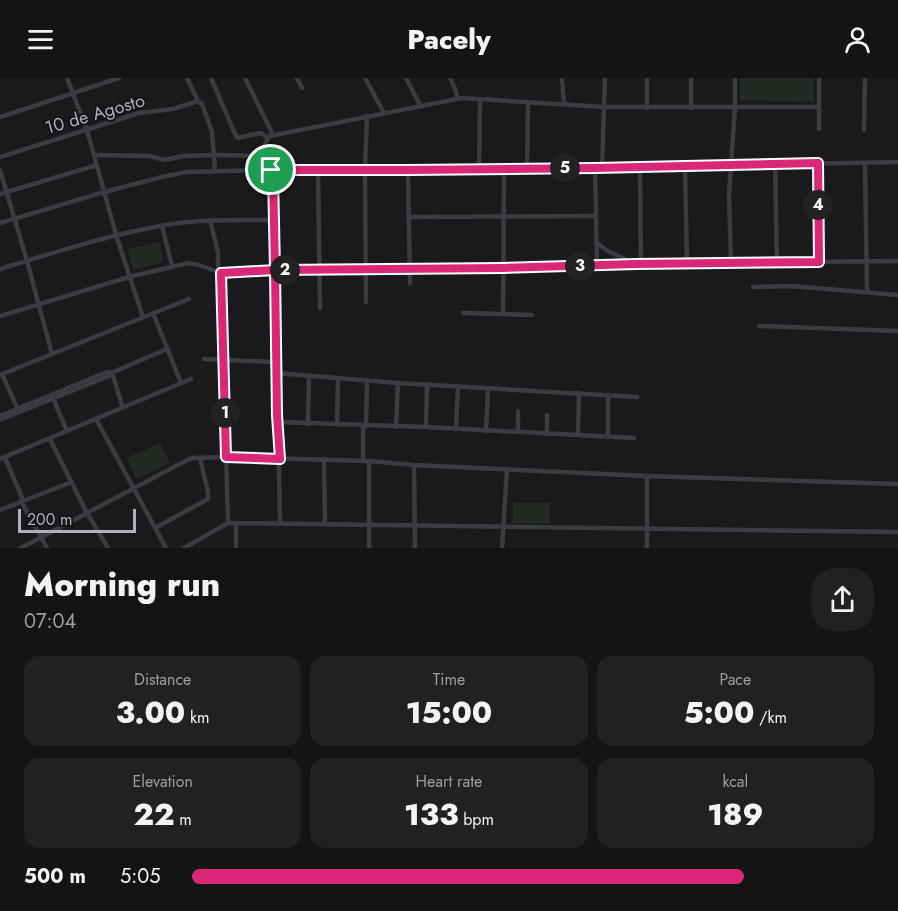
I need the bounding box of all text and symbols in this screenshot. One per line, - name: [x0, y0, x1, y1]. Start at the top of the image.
- text: Pacely: [407, 20, 491, 59]
- icon: menu: [24, 23, 57, 56]
- icon: person: [841, 23, 874, 56]
- street label: 10 de Agosto: [42, 87, 148, 141]
- pin: [245, 144, 296, 195]
- icon: arrive: [254, 153, 287, 186]
- pin: 5: [550, 153, 580, 183]
- text: 5: [560, 156, 570, 179]
- pin: 4: [803, 190, 833, 220]
- text: 4: [812, 193, 824, 216]
- pin: 3: [565, 251, 595, 281]
- text: 3: [575, 254, 585, 277]
- pin: 2: [270, 255, 300, 285]
- text: 2: [280, 258, 290, 281]
- pin: 1: [210, 398, 240, 428]
- text: 1: [221, 401, 229, 424]
- scale bar: [18, 506, 136, 534]
- text: 200 m: [27, 508, 73, 531]
- text: Morning run: [24, 561, 220, 608]
- button: share: [811, 568, 874, 631]
- text: 07:04: [24, 607, 76, 636]
- text: Distance: [134, 668, 191, 691]
- text: Time: [433, 668, 465, 691]
- text: Pace: [719, 668, 751, 691]
- text: 3.00: [116, 691, 185, 734]
- text: 15:00: [406, 691, 492, 734]
- text: 5:00: [684, 691, 754, 734]
- text: km: [185, 706, 210, 729]
- text: /km: [754, 706, 787, 729]
- text: Elevation: [132, 770, 193, 793]
- text: Heart rate: [416, 770, 482, 793]
- text: kcal: [722, 770, 748, 793]
- text: 22: [134, 793, 174, 836]
- text: 133: [404, 793, 458, 836]
- text: 189: [707, 793, 763, 836]
- text: m: [174, 808, 192, 831]
- text: bpm: [458, 808, 494, 831]
- text: 500 m: [24, 862, 86, 891]
- text: 5:05: [120, 862, 161, 891]

